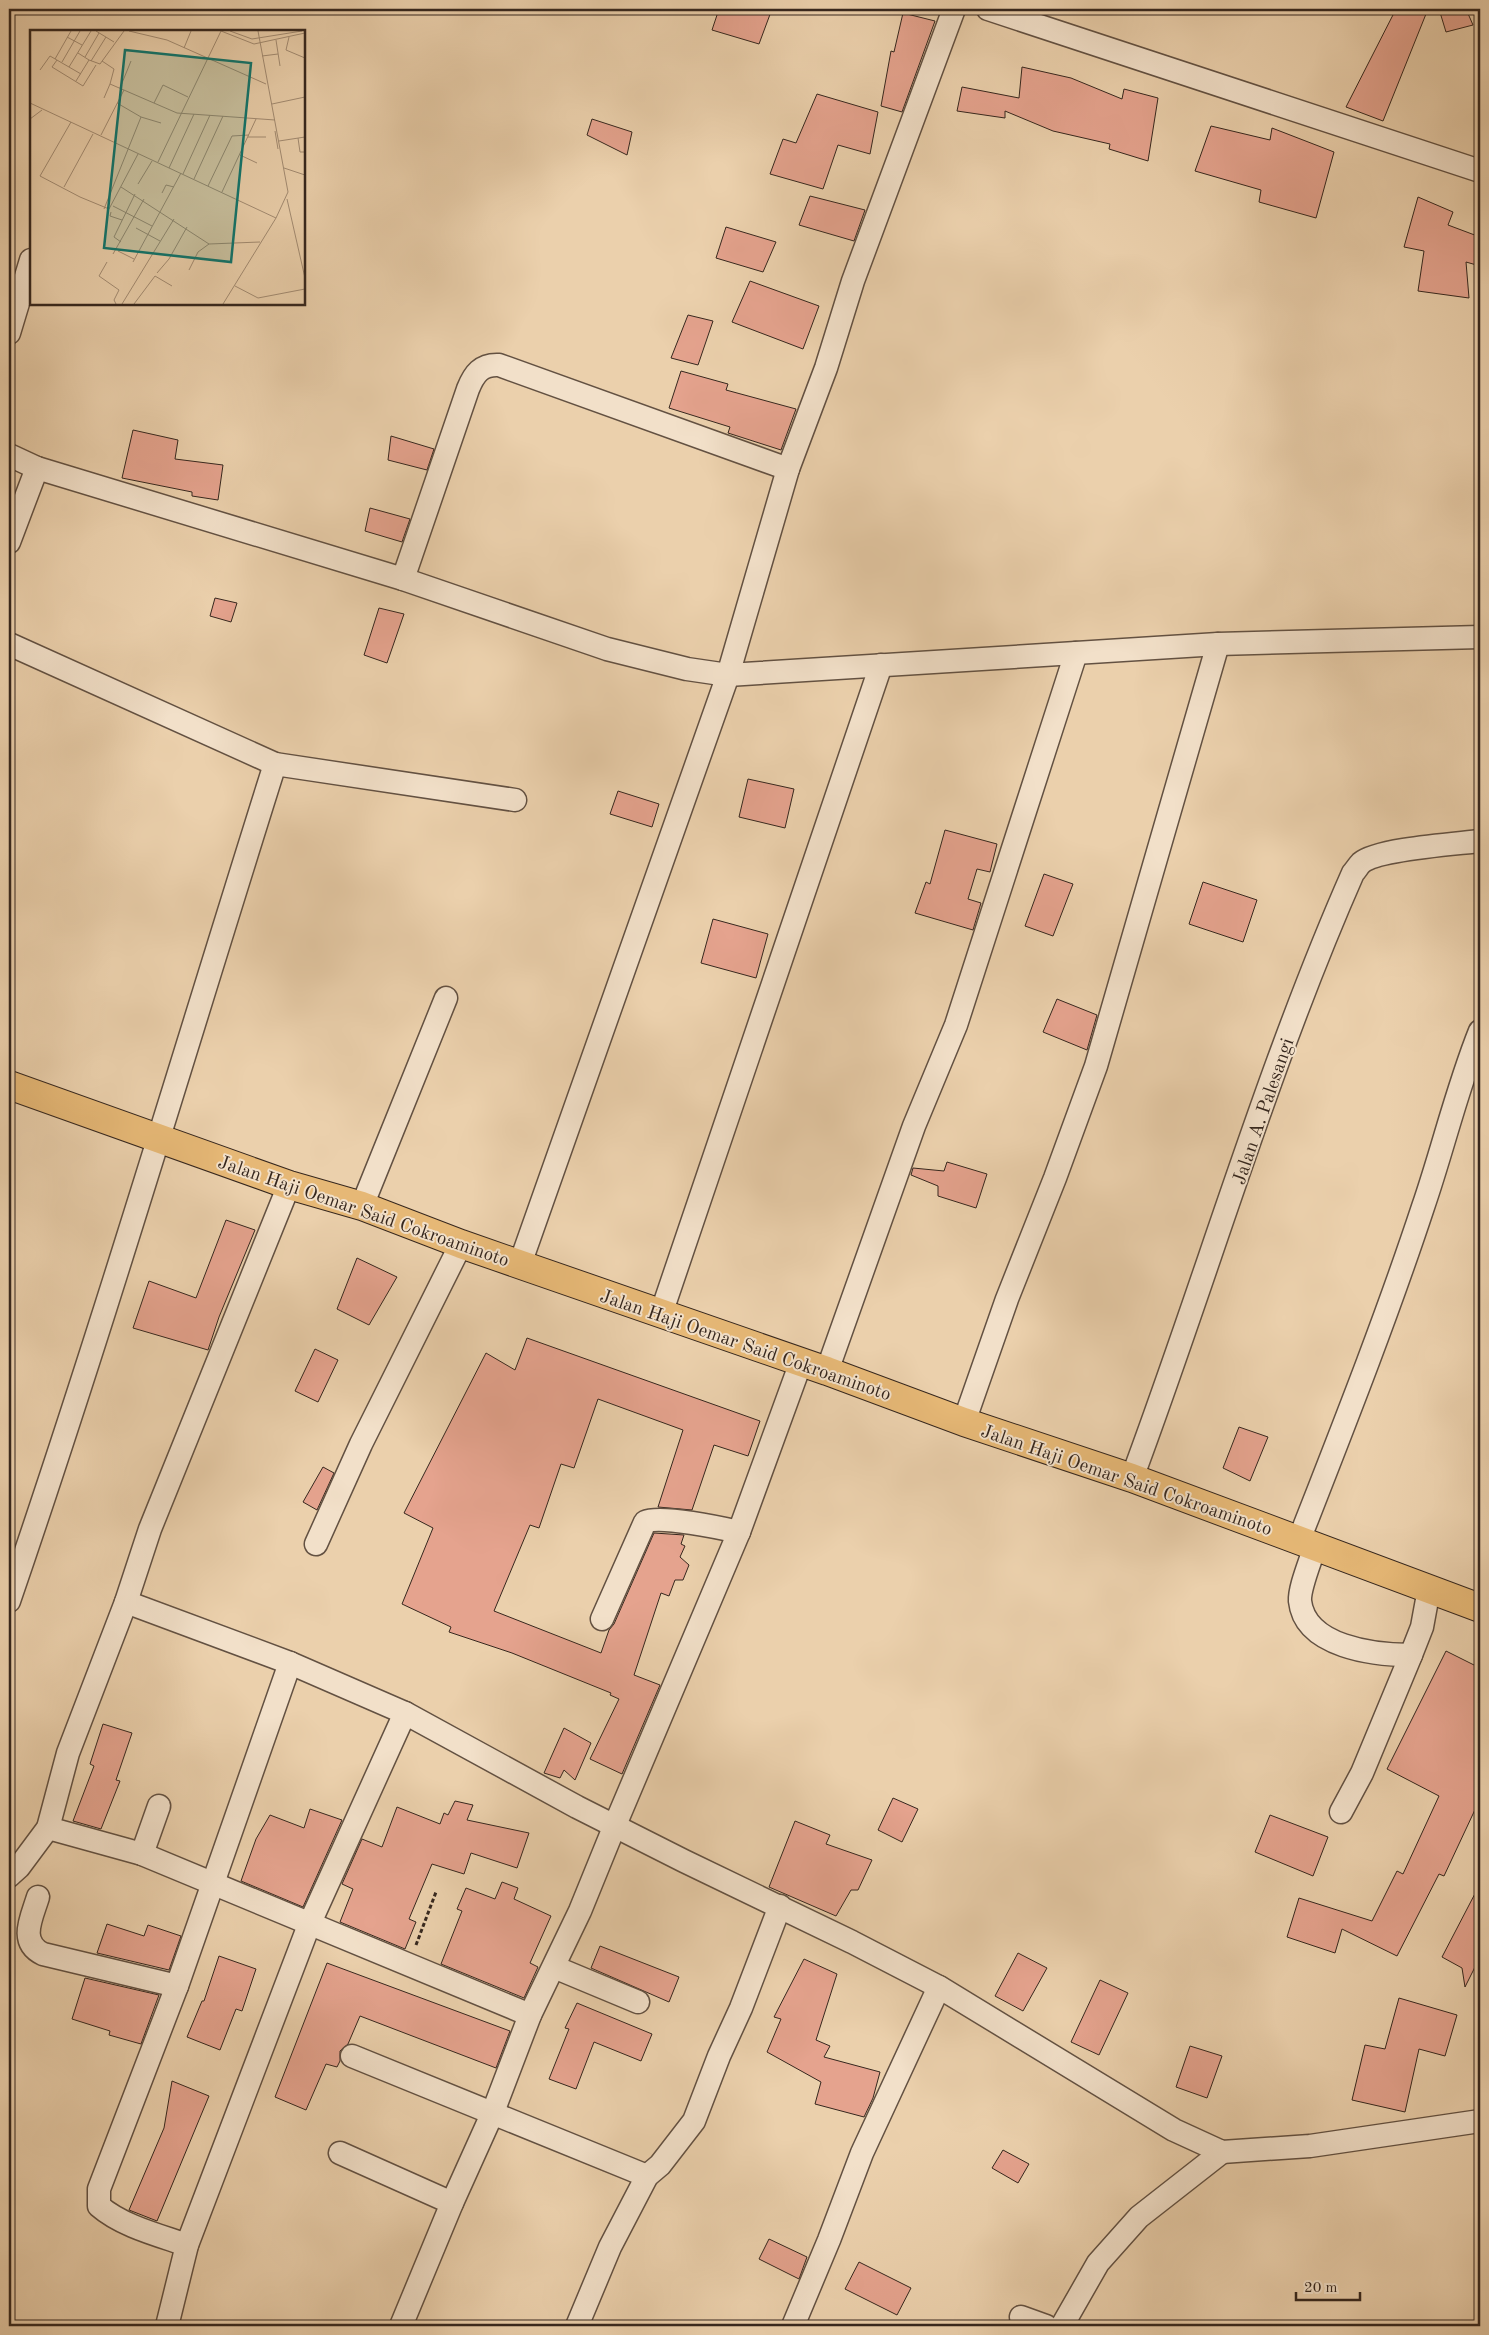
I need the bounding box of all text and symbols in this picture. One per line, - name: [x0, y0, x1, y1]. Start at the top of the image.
- inset map: [30, 30, 305, 305]
- street label: Jalan A. Palesangi: [1230, 1036, 1298, 1187]
- street label: Jalan Haji Oemar Said Cokroaminoto: [215, 1154, 511, 1271]
- street label: Jalan Haji Oemar Said Cokroaminoto: [597, 1288, 893, 1405]
- street label: Jalan Haji Oemar Said Cokroaminoto: [978, 1423, 1274, 1540]
- scale bar: [1296, 2270, 1360, 2302]
- text: 20 m: [1304, 2281, 1338, 2296]

